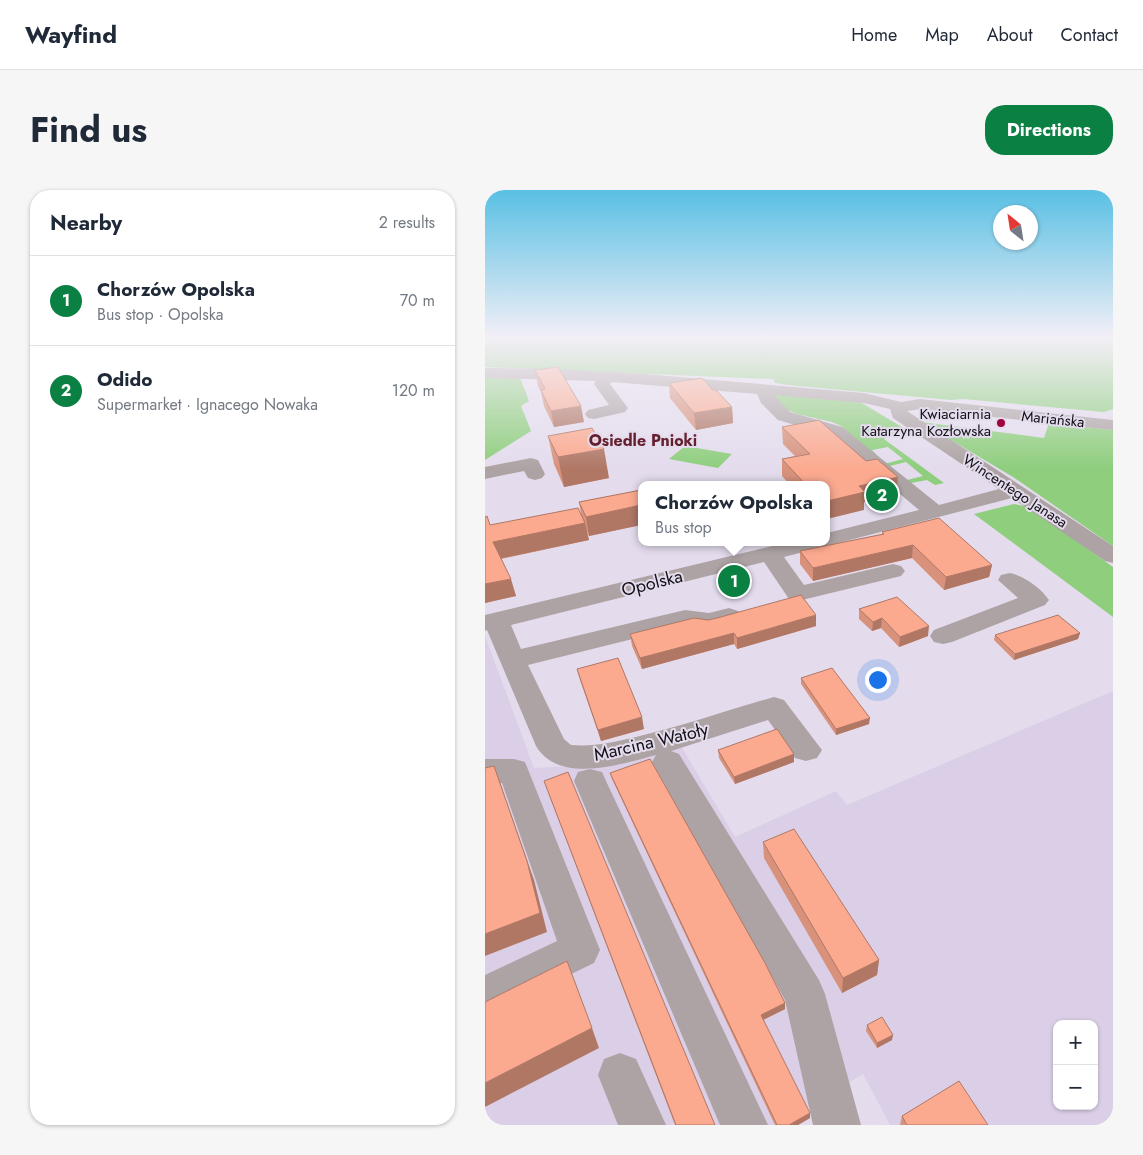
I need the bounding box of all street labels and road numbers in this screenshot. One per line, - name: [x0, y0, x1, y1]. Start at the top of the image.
- street label: Mariańska: [1020, 405, 1086, 433]
- street label: Wincentego Janasa: [958, 449, 1072, 533]
- street label: Opolska: [619, 563, 685, 603]
- street label: Marcina Watoły: [591, 716, 711, 768]

